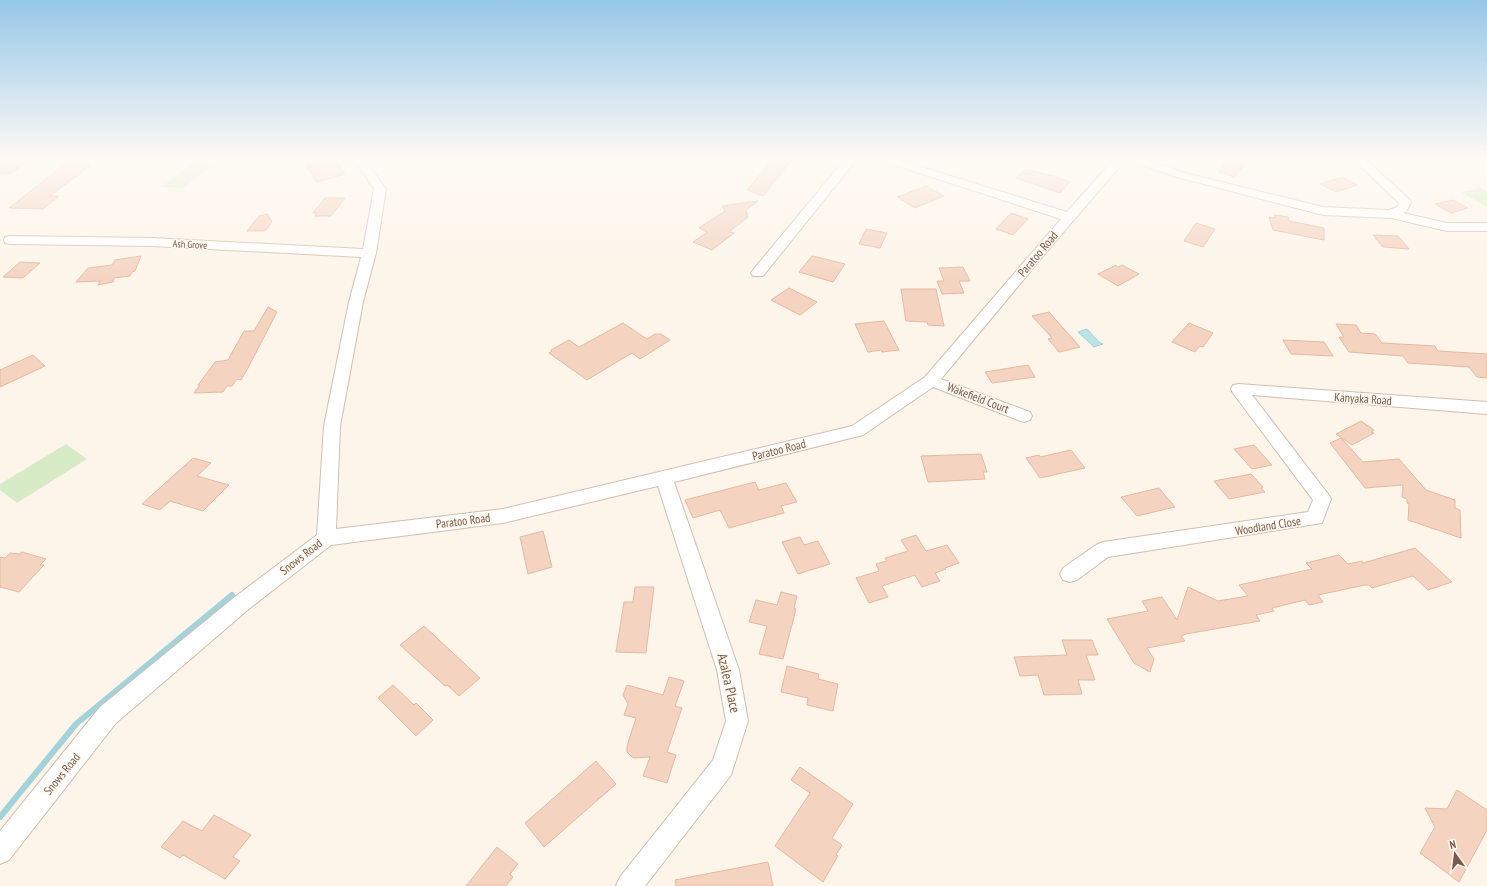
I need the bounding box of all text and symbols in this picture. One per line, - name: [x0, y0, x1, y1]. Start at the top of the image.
- street label: Paratoo Road: [1014, 228, 1061, 279]
- street label: Ash Grove: [172, 237, 208, 252]
- street label: Wakefield Court: [945, 379, 1012, 416]
- street label: Kanyaka Road: [1334, 389, 1392, 408]
- street label: Paratoo Road: [751, 436, 807, 463]
- street label: Paratoo Road: [435, 510, 491, 531]
- street label: Woodland Close: [1234, 513, 1302, 538]
- street label: Snows Road: [277, 535, 325, 578]
- street label: Azalea Place: [713, 652, 745, 715]
- street label: Snows Road: [40, 750, 83, 798]
- north arrow: [1435, 834, 1475, 874]
- text: N: [1448, 837, 1457, 852]

